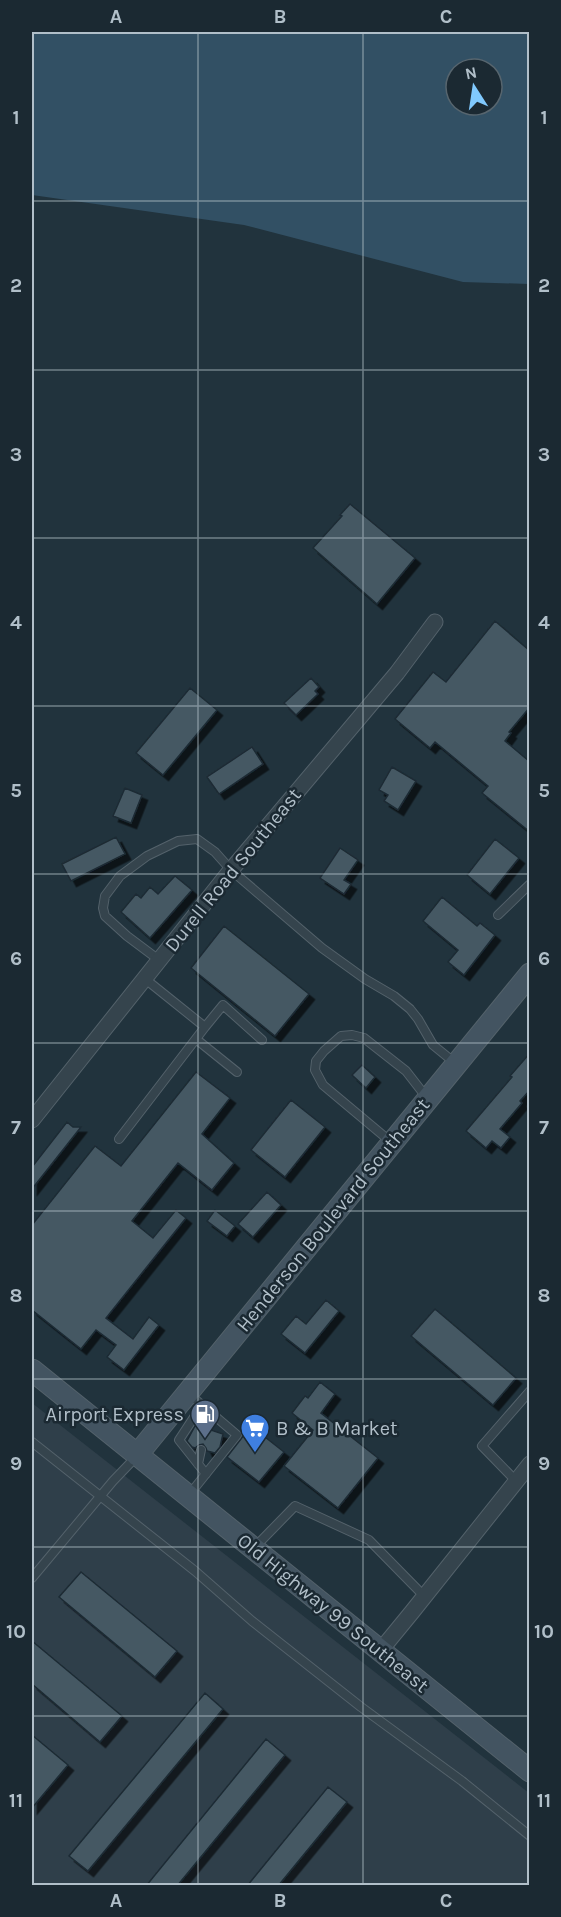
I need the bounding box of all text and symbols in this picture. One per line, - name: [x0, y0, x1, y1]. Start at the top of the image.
- text: A: [110, 5, 123, 28]
- text: B: [274, 5, 286, 28]
- text: C: [440, 5, 452, 28]
- north arrow: [444, 57, 504, 117]
- text: N: [463, 62, 479, 83]
- text: 1: [12, 106, 20, 129]
- text: 1: [540, 106, 548, 129]
- text: 2: [10, 274, 22, 297]
- text: 2: [538, 274, 550, 297]
- text: 3: [10, 443, 22, 466]
- text: 3: [538, 443, 550, 466]
- text: 4: [10, 611, 22, 634]
- text: 4: [538, 611, 550, 634]
- text: 5: [10, 779, 22, 802]
- text: 5: [538, 779, 550, 802]
- street label: Durell Road Southeast: [160, 783, 306, 956]
- text: 6: [10, 947, 22, 970]
- text: 6: [538, 947, 550, 970]
- street label: Henderson Boulevard Southeast: [232, 1093, 435, 1336]
- text: 7: [11, 1116, 21, 1139]
- text: 7: [539, 1116, 549, 1139]
- text: 8: [10, 1284, 22, 1307]
- text: 8: [538, 1284, 550, 1307]
- fuel station icon: Airport Express: [189, 1398, 221, 1440]
- place label: Airport Express: [46, 1403, 184, 1426]
- supermarket icon: B & B Market: [239, 1412, 271, 1454]
- place label: B & B Market: [276, 1417, 398, 1440]
- text: 9: [10, 1452, 22, 1475]
- text: 9: [538, 1452, 550, 1475]
- street label: Old Highway 99 Southeast: [233, 1529, 434, 1698]
- text: 10: [6, 1620, 26, 1643]
- text: 10: [534, 1620, 554, 1643]
- text: 11: [9, 1789, 23, 1812]
- text: 11: [537, 1789, 551, 1812]
- text: A: [110, 1889, 123, 1912]
- text: B: [274, 1889, 286, 1912]
- text: C: [440, 1889, 452, 1912]

